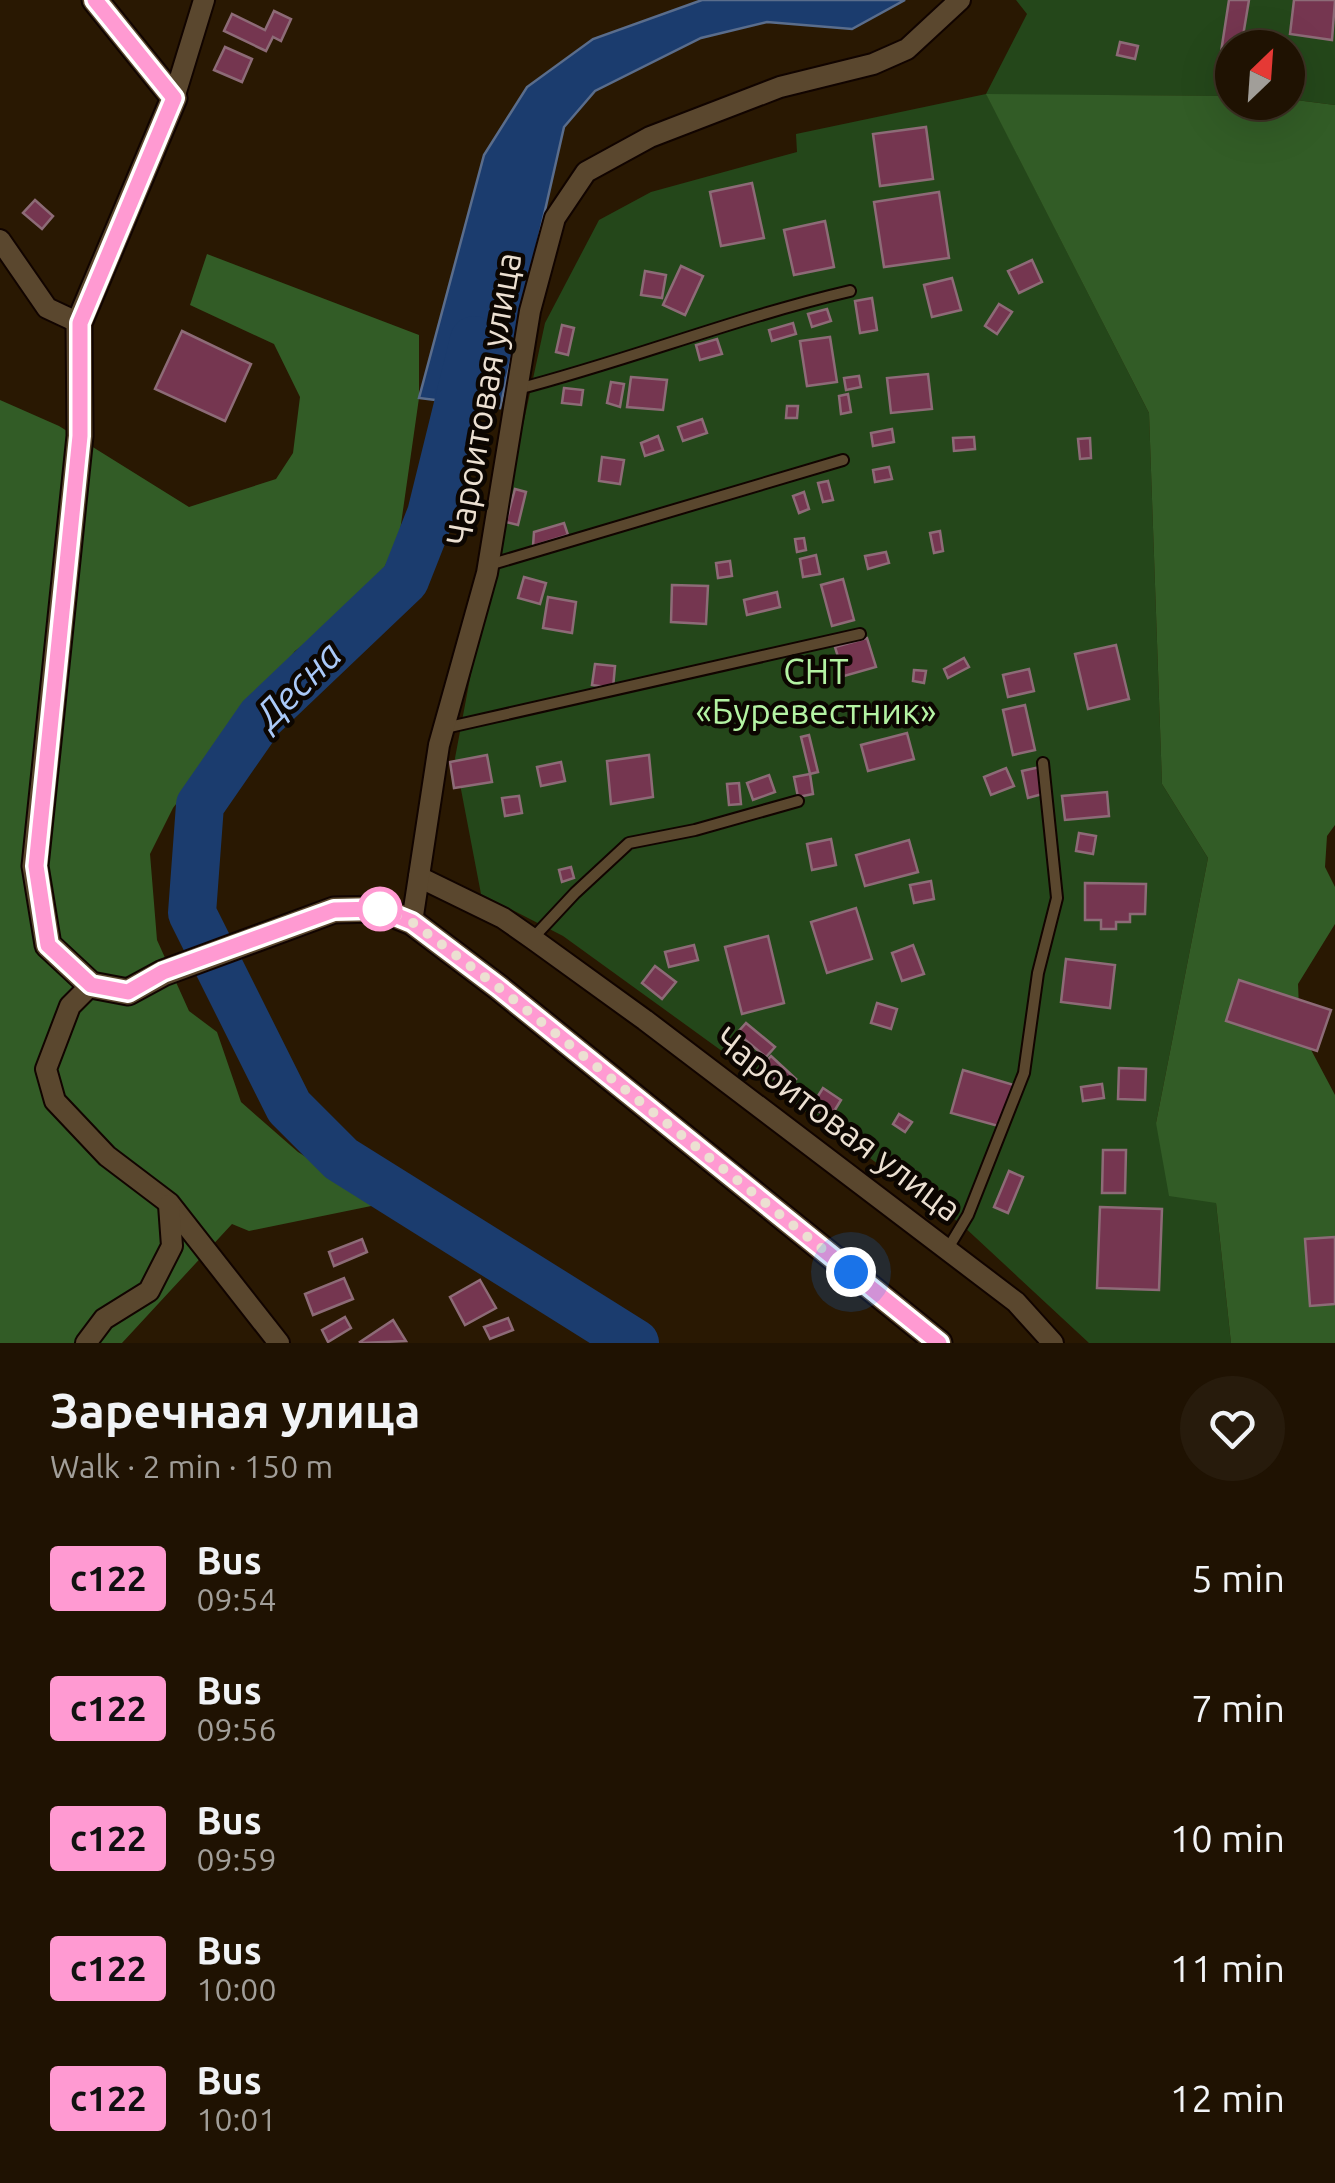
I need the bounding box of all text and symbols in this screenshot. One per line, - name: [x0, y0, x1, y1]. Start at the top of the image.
- north arrow: [1215, 30, 1305, 120]
- map controls: [1215, 30, 1305, 120]
- street label: Чароитовая улица: [438, 249, 529, 549]
- water label: Десна: [243, 633, 349, 739]
- park label: СНТ «Буревестник»: [695, 651, 937, 731]
- unlabelled marker: [359, 888, 401, 930]
- street label: Чароитовая улица: [708, 1018, 969, 1229]
- your location: [826, 1247, 876, 1297]
- button: heart: [1180, 1376, 1285, 1481]
- text: Заречная улица: [50, 1383, 421, 1437]
- text: Walk · 2 min · 150 m: [50, 1448, 333, 1484]
- text: Bus: [196, 1539, 262, 1581]
- text: 5 min: [1191, 1557, 1285, 1599]
- text: с122: [70, 1558, 146, 1598]
- text: 09:54: [196, 1581, 276, 1617]
- text: Bus: [196, 1669, 262, 1711]
- text: 7 min: [1191, 1687, 1285, 1729]
- text: с122: [70, 1688, 146, 1728]
- text: 09:56: [196, 1711, 276, 1747]
- text: Bus: [196, 1799, 262, 1841]
- text: 10 min: [1170, 1817, 1285, 1859]
- text: с122: [70, 1818, 146, 1858]
- text: 09:59: [196, 1841, 276, 1877]
- text: Bus: [196, 1929, 262, 1971]
- text: 11 min: [1170, 1947, 1285, 1989]
- text: с122: [70, 1948, 146, 1988]
- text: 10:00: [196, 1971, 276, 2007]
- text: Bus: [196, 2059, 262, 2101]
- text: 12 min: [1170, 2077, 1285, 2119]
- text: с122: [70, 2078, 146, 2118]
- text: 10:01: [196, 2101, 276, 2137]

